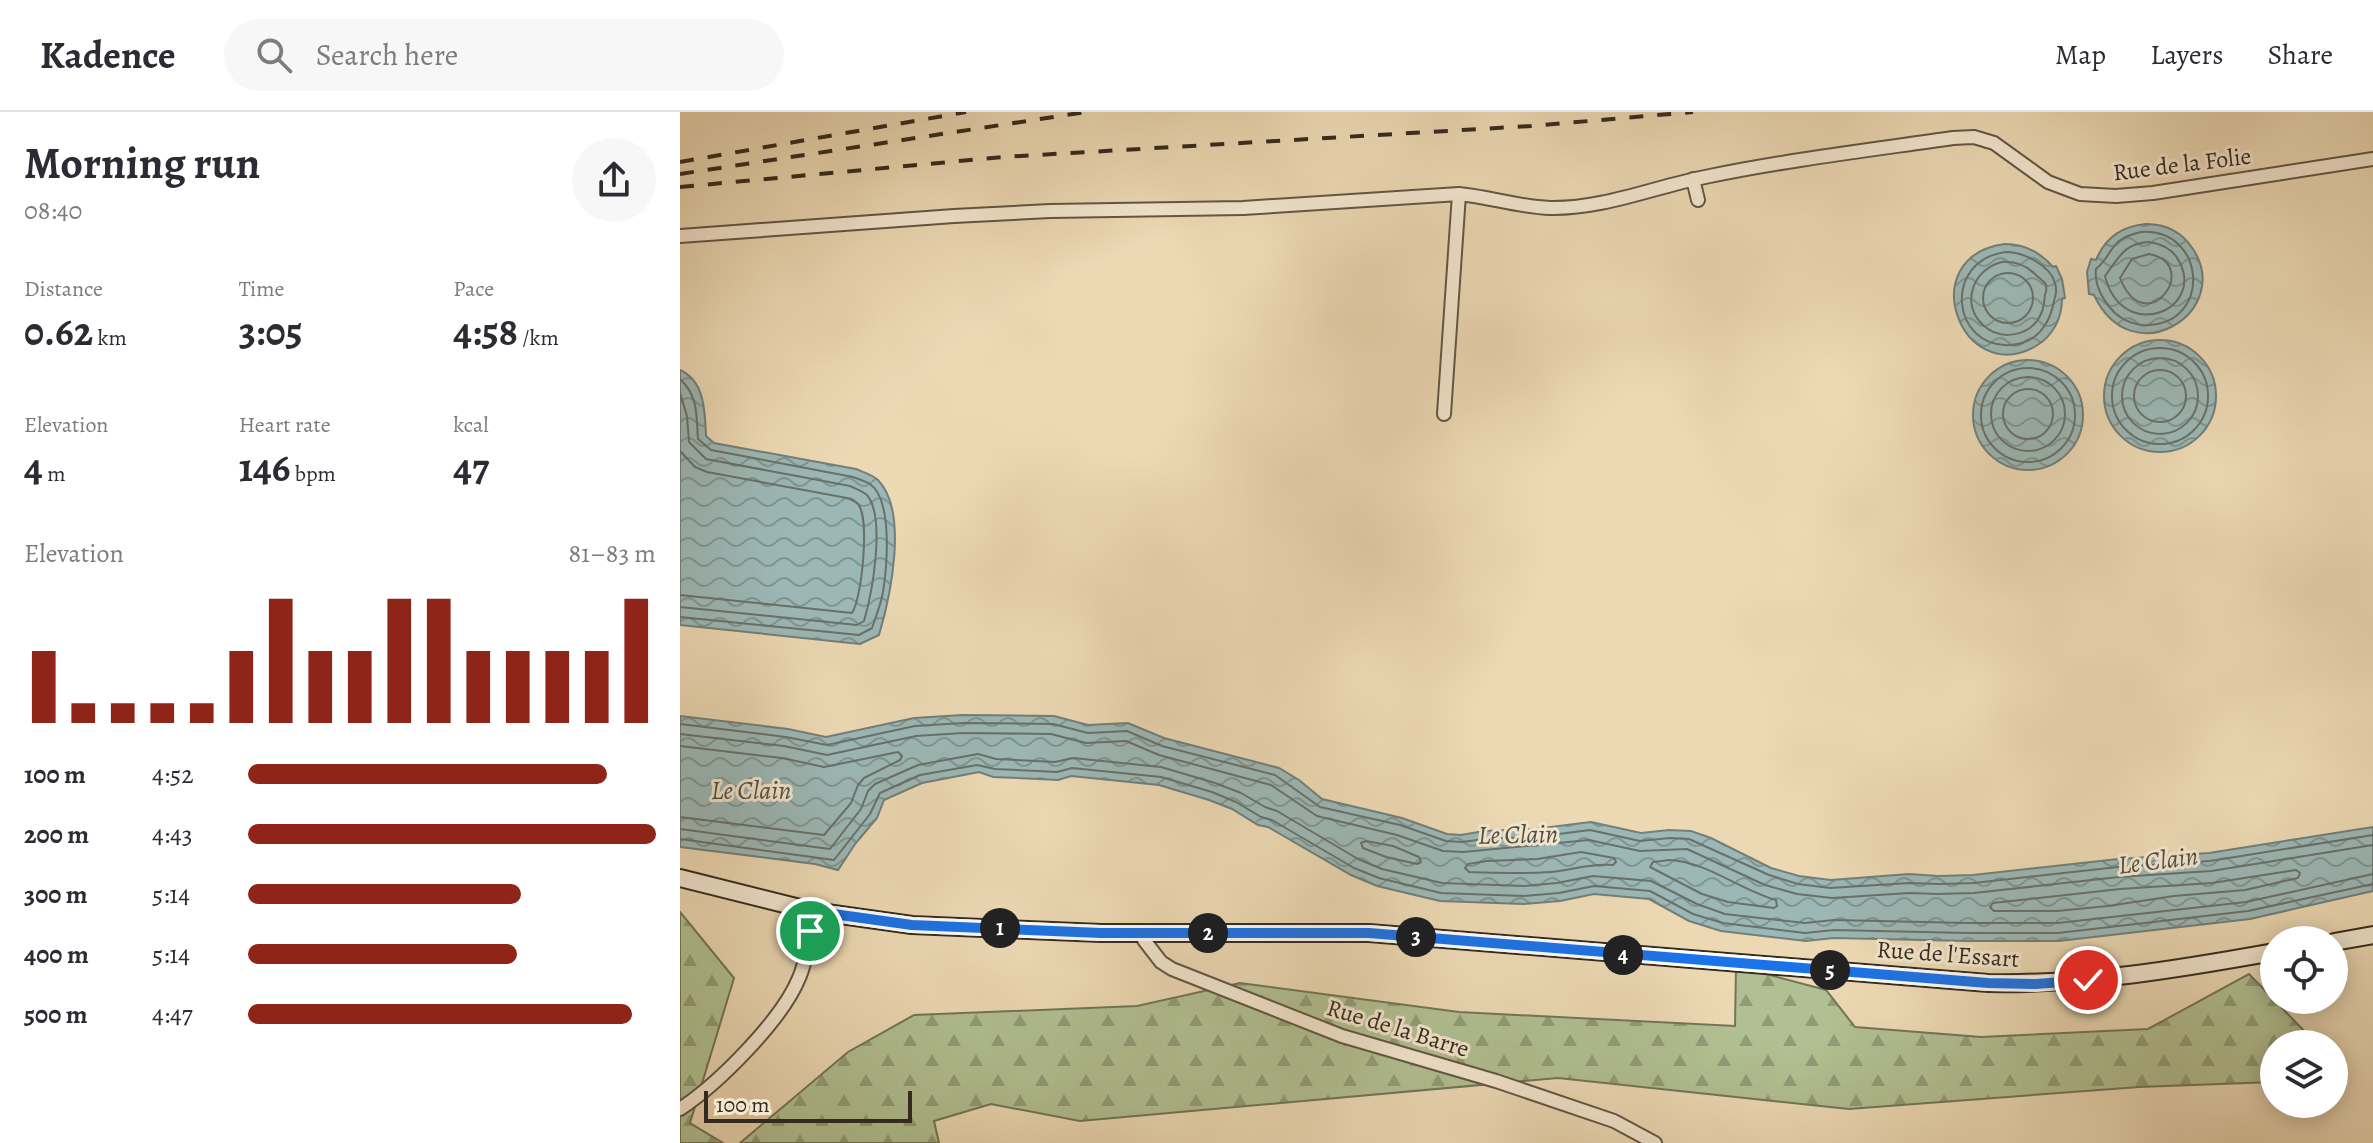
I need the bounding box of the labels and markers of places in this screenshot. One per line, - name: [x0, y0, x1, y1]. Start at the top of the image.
- pin: [776, 897, 844, 965]
- pin: 1: [980, 908, 1020, 948]
- pin: 2: [1188, 913, 1228, 953]
- pin: 3: [1396, 917, 1436, 957]
- pin: 4: [1603, 935, 1643, 975]
- pin: [2054, 946, 2122, 1014]
- pin: 5: [1810, 950, 1850, 990]

